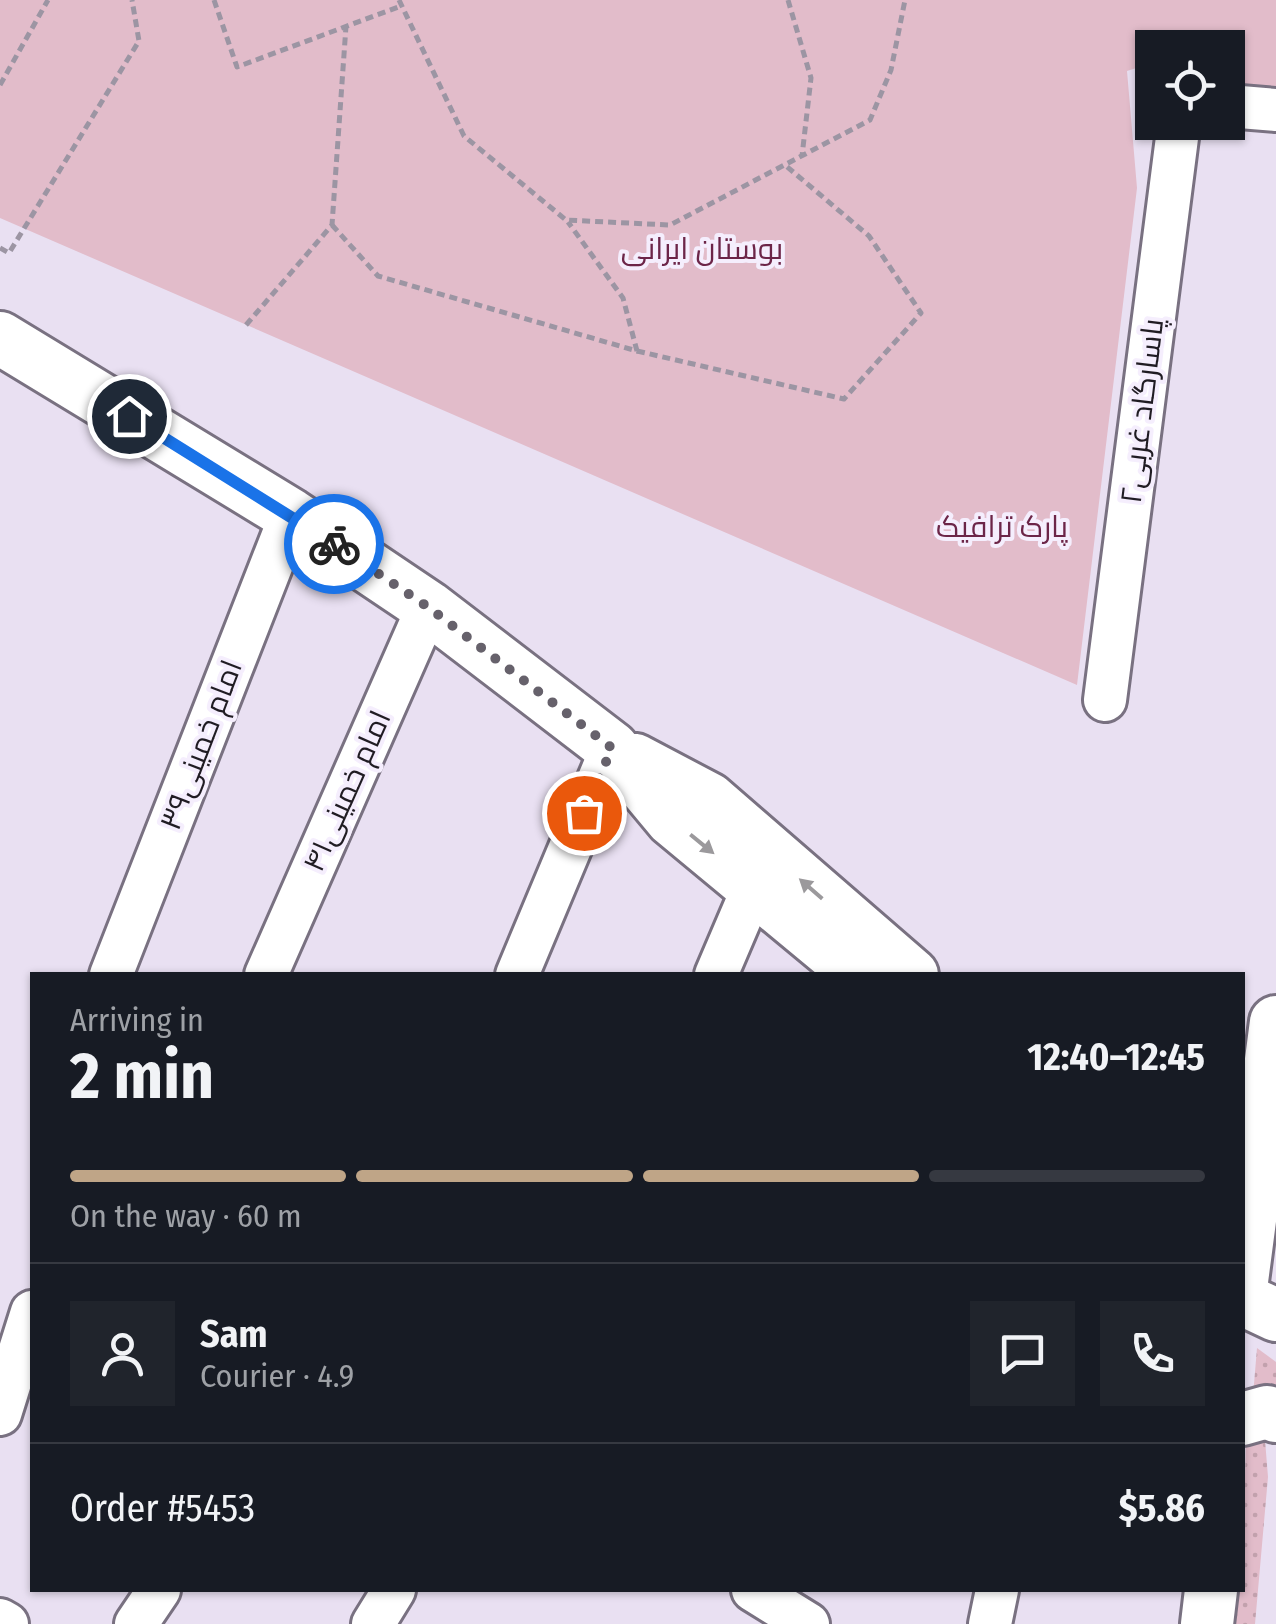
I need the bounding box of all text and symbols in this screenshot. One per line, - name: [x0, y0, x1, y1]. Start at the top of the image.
- map controls: [1135, 30, 1245, 140]
- button: locate: [1135, 30, 1245, 140]
- park label: بوستان ایرانی: [621, 231, 783, 267]
- street label: پاسارگاد غربی۲: [1113, 316, 1172, 506]
- pin: [87, 374, 172, 459]
- icon: home: [102, 389, 157, 444]
- courier: [284, 494, 384, 594]
- park label: پارک ترافیک: [936, 509, 1068, 546]
- icon: bike: [307, 517, 362, 572]
- street label: امام خمینی۳۹: [152, 655, 252, 836]
- street label: امام خمینی۴۱: [296, 705, 400, 878]
- pin: [542, 771, 627, 856]
- icon: bag: [557, 786, 612, 841]
- one-way arrow: [689, 833, 715, 854]
- one-way arrow: [799, 878, 823, 901]
- text: Arriving in: [70, 1001, 204, 1039]
- text: 12:40–12:45: [1027, 1034, 1205, 1080]
- text: 2 min: [70, 1037, 214, 1115]
- text: On the way · 60 m: [70, 1197, 302, 1235]
- button: person: [70, 1301, 175, 1406]
- button: chat: [970, 1301, 1075, 1406]
- button: phone: [1100, 1301, 1205, 1406]
- text: Sam: [200, 1311, 268, 1357]
- text: Courier · 4.9: [200, 1357, 354, 1395]
- text: Order #5453: [70, 1485, 255, 1531]
- text: $5.86: [1119, 1485, 1205, 1531]

